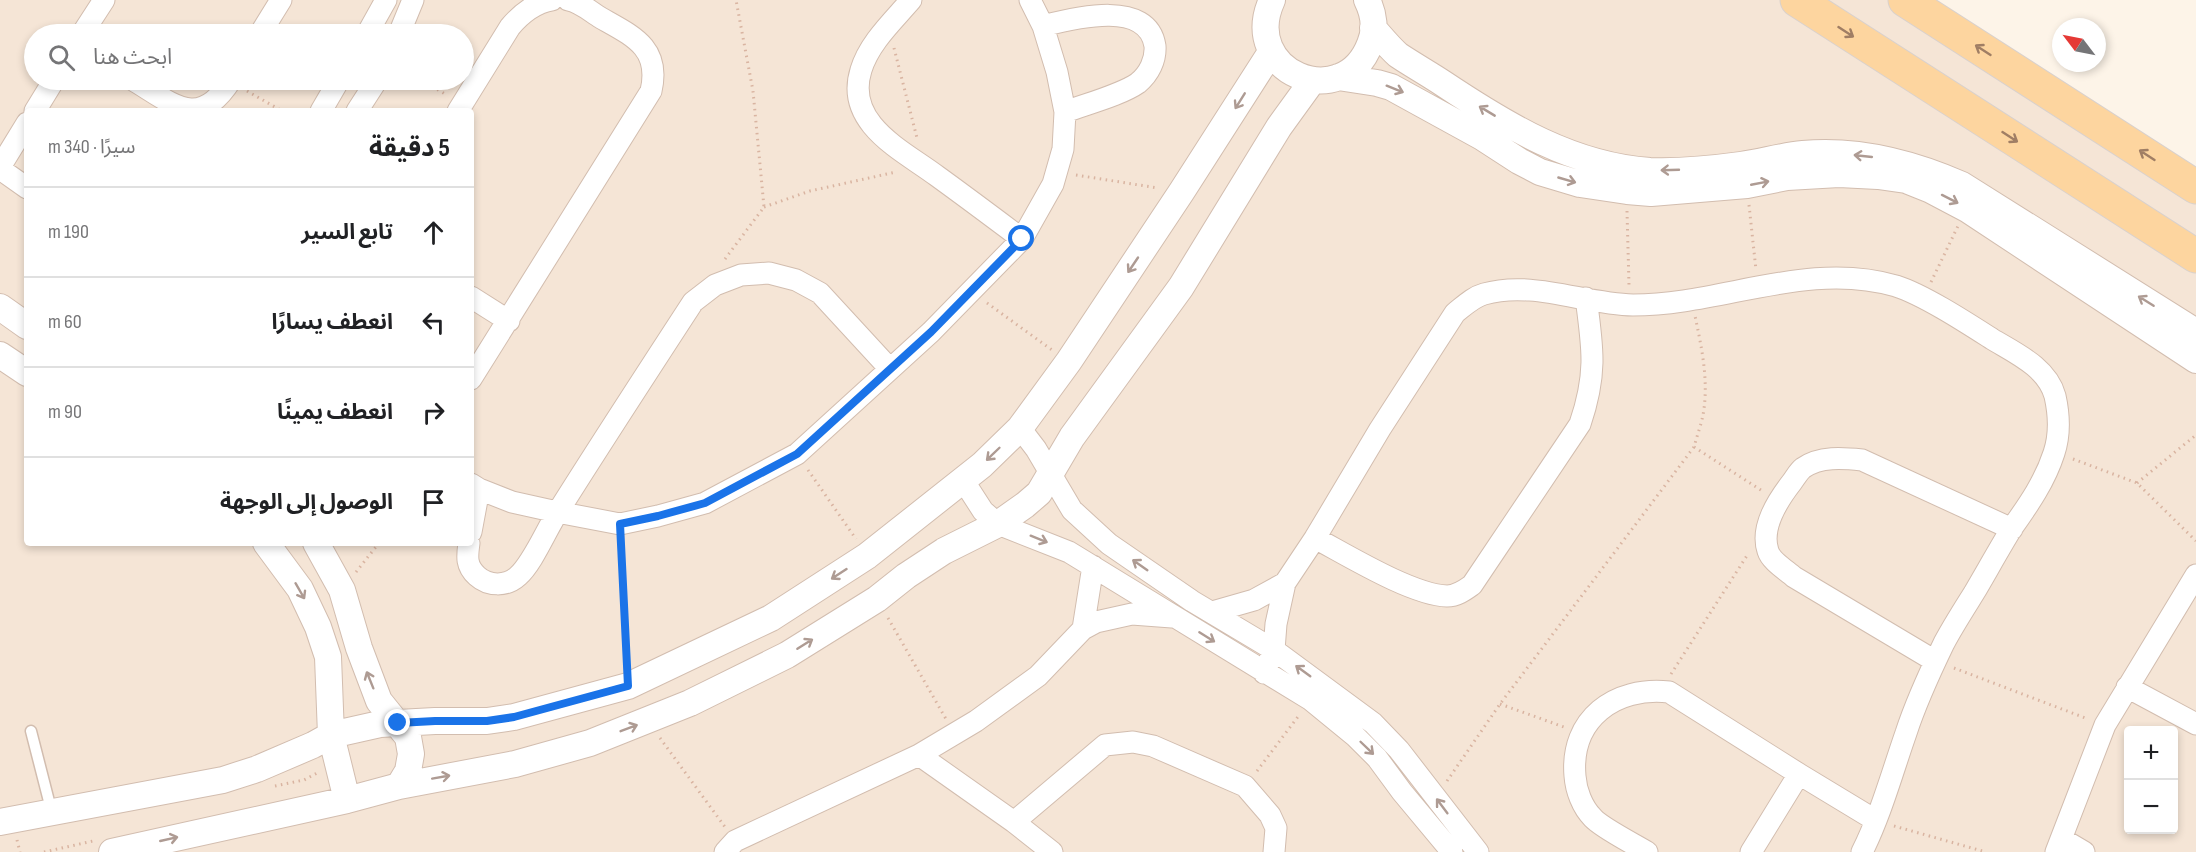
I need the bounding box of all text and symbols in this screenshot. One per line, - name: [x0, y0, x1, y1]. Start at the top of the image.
- north arrow: [2052, 18, 2106, 72]
- search box: [24, 24, 474, 90]
- one-way arrow: [1837, 26, 1854, 38]
- icon: search: [45, 41, 78, 74]
- text: ابحث هنا: [93, 44, 172, 71]
- one-way arrow: [1975, 44, 1992, 56]
- one-way arrow: [1386, 84, 1404, 95]
- one-way arrow: [1234, 92, 1246, 109]
- one-way arrow: [1479, 105, 1497, 116]
- one-way arrow: [2001, 131, 2018, 143]
- text: 5 دقيقة: [369, 133, 450, 164]
- text: سيرًا · 340 m: [48, 135, 135, 159]
- one-way arrow: [2139, 149, 2156, 161]
- one-way arrow: [1854, 150, 1874, 161]
- one-way arrow: [1660, 164, 1680, 175]
- one-way arrow: [1557, 175, 1576, 186]
- one-way arrow: [1750, 177, 1769, 188]
- one-way arrow: [1941, 194, 1959, 206]
- icon: ahead: [417, 216, 450, 249]
- text: تابع السير: [301, 219, 393, 246]
- text: 190 m: [48, 220, 89, 244]
- route start: [1008, 225, 1034, 251]
- one-way arrow: [1127, 256, 1139, 272]
- one-way arrow: [2138, 294, 2155, 307]
- icon: left: [417, 306, 450, 339]
- text: انعطف يسارًا: [271, 309, 393, 336]
- text: 60 m: [48, 310, 82, 334]
- icon: right: [417, 396, 450, 429]
- text: انعطف يمينًا: [277, 399, 393, 426]
- text: 90 m: [48, 400, 82, 424]
- one-way arrow: [985, 447, 1000, 462]
- icon: arrive: [417, 486, 450, 519]
- text: الوصول إلى الوجهة: [220, 489, 393, 516]
- one-way arrow: [1029, 534, 1047, 545]
- one-way arrow: [1132, 559, 1149, 571]
- one-way arrow: [831, 568, 848, 580]
- one-way arrow: [294, 582, 306, 599]
- one-way arrow: [1198, 631, 1215, 643]
- one-way arrow: [796, 638, 813, 650]
- one-way arrow: [1296, 665, 1312, 677]
- one-way arrow: [364, 671, 375, 689]
- route end: [384, 709, 410, 735]
- one-way arrow: [619, 722, 638, 733]
- map controls: [2124, 726, 2178, 834]
- button: +: [2124, 726, 2178, 780]
- one-way arrow: [1359, 740, 1374, 755]
- one-way arrow: [431, 771, 450, 782]
- button: −: [2124, 780, 2178, 834]
- one-way arrow: [1436, 798, 1449, 814]
- one-way arrow: [159, 833, 178, 845]

